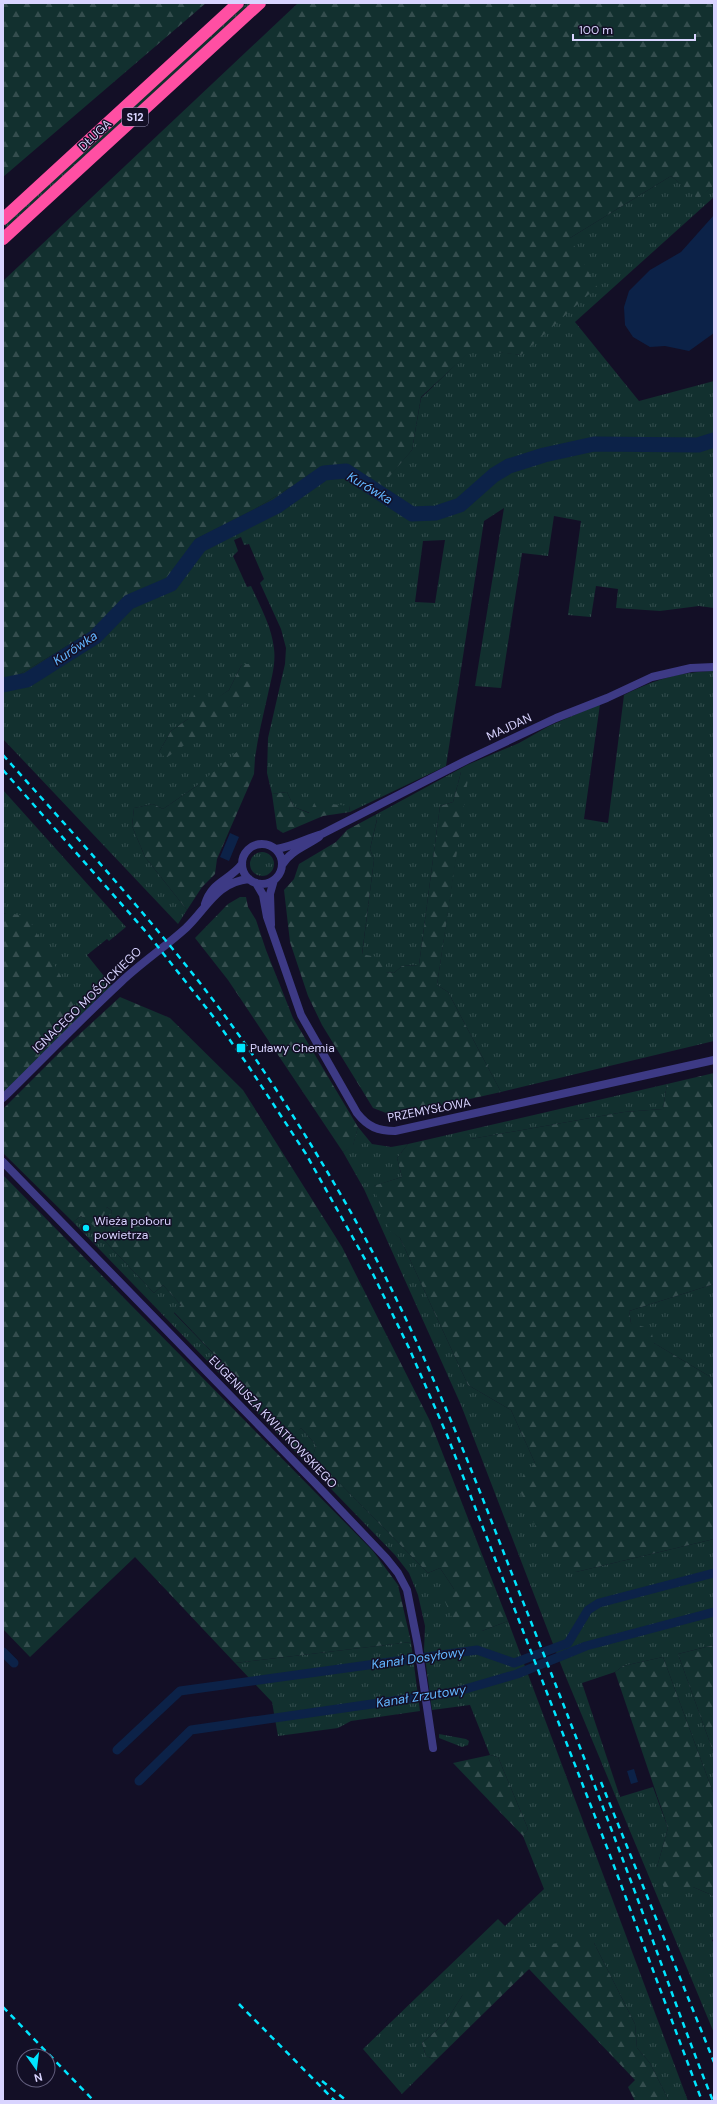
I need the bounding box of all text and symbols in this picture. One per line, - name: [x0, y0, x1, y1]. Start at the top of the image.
- scale bar: [573, 16, 695, 42]
- text: 100 m: [579, 22, 613, 38]
- road number: S12: [122, 108, 148, 126]
- street label: DŁUGA: [75, 116, 115, 154]
- water label: Kurówka: [344, 468, 396, 508]
- water label: Kurówka: [49, 627, 101, 669]
- street label: MAJDAN: [484, 710, 534, 744]
- street label: IGNACEGO MOŚCICKIEGO: [29, 944, 145, 1056]
- place label: Puławy Chemia: [250, 1040, 335, 1056]
- marker: Puławy Chemia: [235, 1042, 247, 1054]
- street label: PRZEMYSŁOWA: [386, 1094, 472, 1126]
- place label: Wieża poboru powietrza: [94, 1213, 171, 1243]
- marker: Wieża poboru powietrza: [81, 1223, 91, 1233]
- street label: EUGENIUSZA KWIATKOWSKIEGO: [205, 1352, 341, 1492]
- water label: Kanał Dosyłowy: [370, 1643, 467, 1673]
- water label: Kanał Zrzutowy: [375, 1680, 468, 1712]
- north arrow: [16, 2048, 56, 2088]
- text: N: [33, 2070, 44, 2085]

